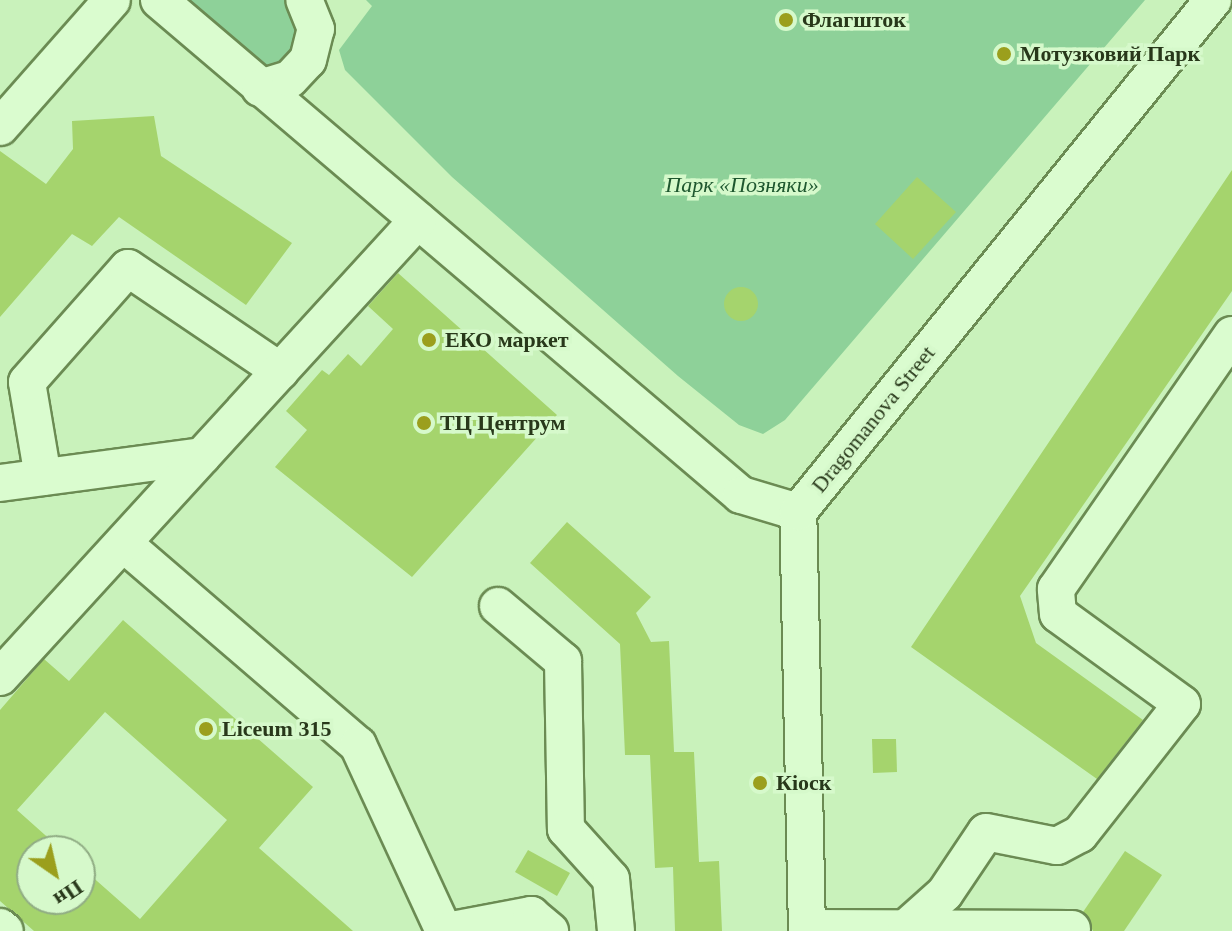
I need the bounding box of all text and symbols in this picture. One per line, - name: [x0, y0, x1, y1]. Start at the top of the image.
- place label: Флагшток: [802, 7, 906, 33]
- marker: Флагшток: [777, 11, 795, 29]
- place label: Мотузковий Парк: [1020, 41, 1200, 67]
- marker: Мотузковий Парк: [995, 45, 1013, 63]
- park label: Парк «Позняки»: [665, 172, 819, 198]
- place label: ЕКО маркет: [445, 327, 568, 353]
- marker: ЕКО маркет: [420, 331, 438, 349]
- street label: Dragomanova Street: [806, 340, 940, 498]
- place label: ТЦ Центрум: [440, 410, 566, 436]
- marker: ТЦ Центрум: [415, 414, 433, 432]
- place label: Liceum 315: [222, 716, 331, 742]
- marker: Liceum 315: [197, 720, 215, 738]
- place label: Кіоск: [776, 770, 832, 796]
- marker: Кіоск: [751, 774, 769, 792]
- north arrow: [16, 835, 96, 915]
- text: Пн: [49, 875, 88, 912]

